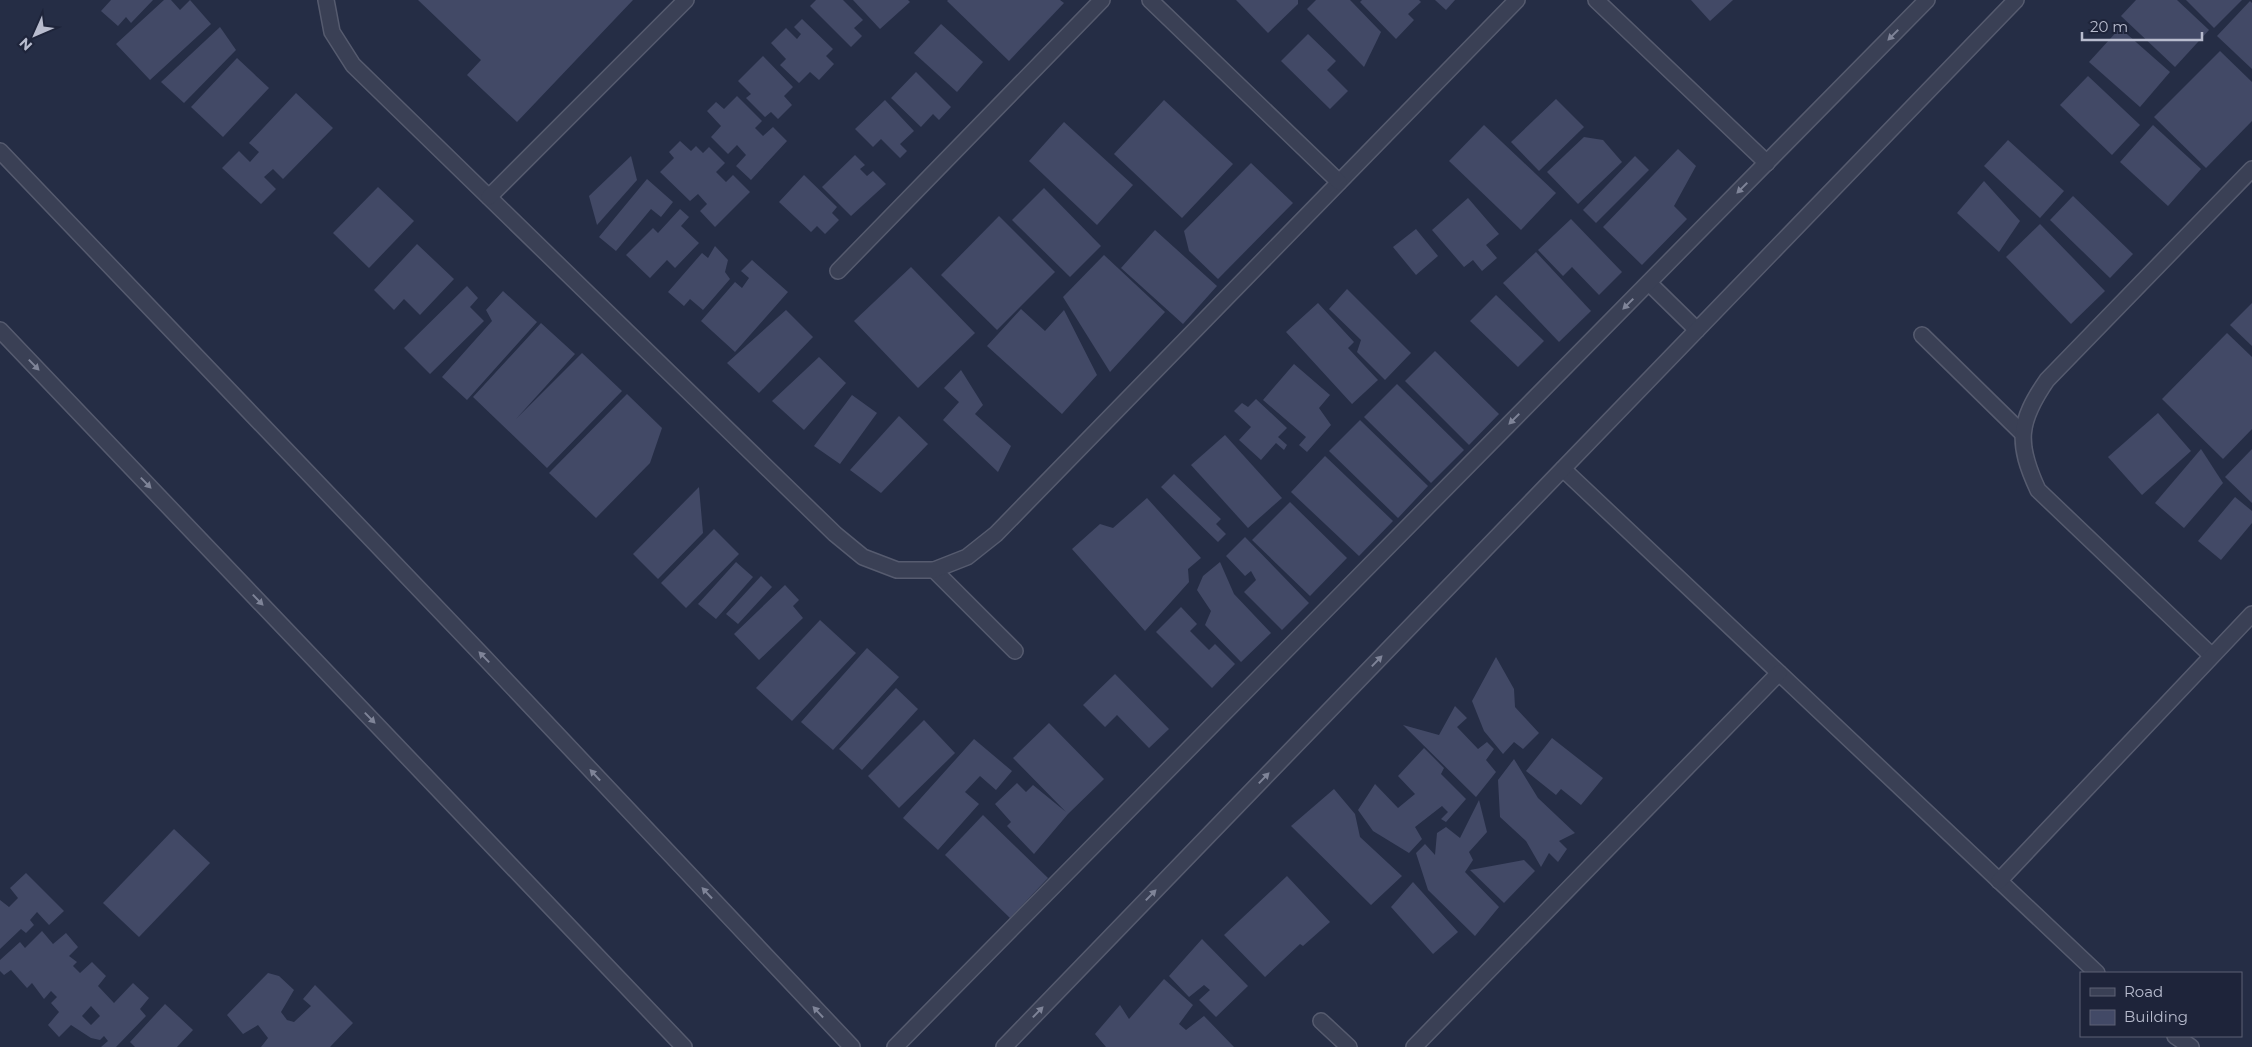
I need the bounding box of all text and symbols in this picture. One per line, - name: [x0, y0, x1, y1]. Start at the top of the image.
- north arrow: [10, 10, 60, 60]
- scale bar: [2082, 10, 2202, 42]
- text: 20 m: [2090, 17, 2128, 36]
- one-way arrow: [1887, 28, 1899, 40]
- text: N: [15, 34, 36, 55]
- one-way arrow: [1736, 182, 1748, 194]
- one-way arrow: [1622, 297, 1634, 309]
- one-way arrow: [28, 359, 40, 371]
- one-way arrow: [1508, 413, 1520, 425]
- one-way arrow: [140, 476, 152, 488]
- one-way arrow: [252, 594, 264, 606]
- one-way arrow: [478, 651, 490, 663]
- one-way arrow: [1371, 656, 1383, 668]
- one-way arrow: [364, 712, 376, 724]
- one-way arrow: [589, 769, 601, 781]
- one-way arrow: [1258, 773, 1270, 785]
- one-way arrow: [701, 888, 713, 900]
- one-way arrow: [1145, 889, 1157, 901]
- legend: [2080, 972, 2242, 1037]
- text: Road: [2124, 982, 2163, 1001]
- one-way arrow: [812, 1006, 824, 1018]
- one-way arrow: [1032, 1006, 1044, 1018]
- text: Building: [2124, 1007, 2188, 1026]

